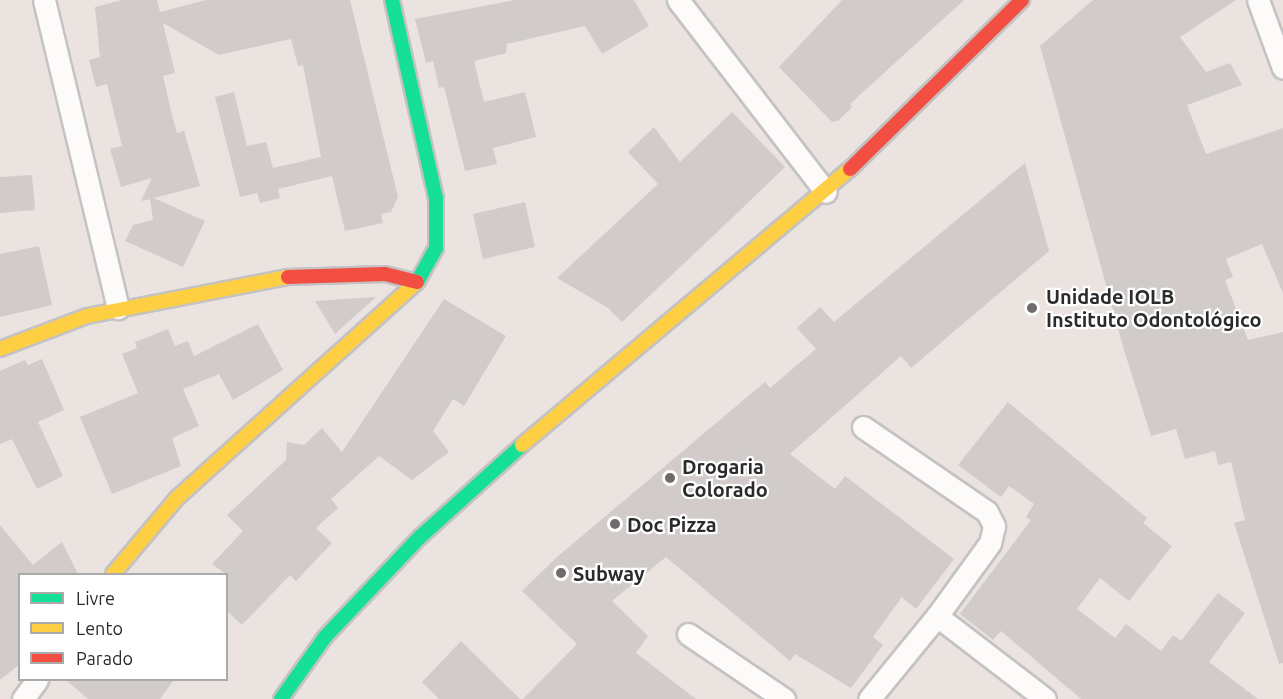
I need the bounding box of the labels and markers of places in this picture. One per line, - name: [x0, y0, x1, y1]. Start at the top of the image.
- place label: Unidade IOLB Instituto Odontológico: [1046, 284, 1261, 331]
- marker: Unidade IOLB Instituto Odontológico: [1023, 299, 1041, 317]
- place label: Drogaria Colorado: [682, 454, 768, 501]
- marker: Drogaria Colorado: [663, 471, 677, 485]
- place label: Doc Pizza: [627, 512, 717, 536]
- marker: Doc Pizza: [608, 517, 622, 531]
- place label: Subway: [573, 561, 645, 585]
- marker: Subway: [554, 566, 568, 580]

